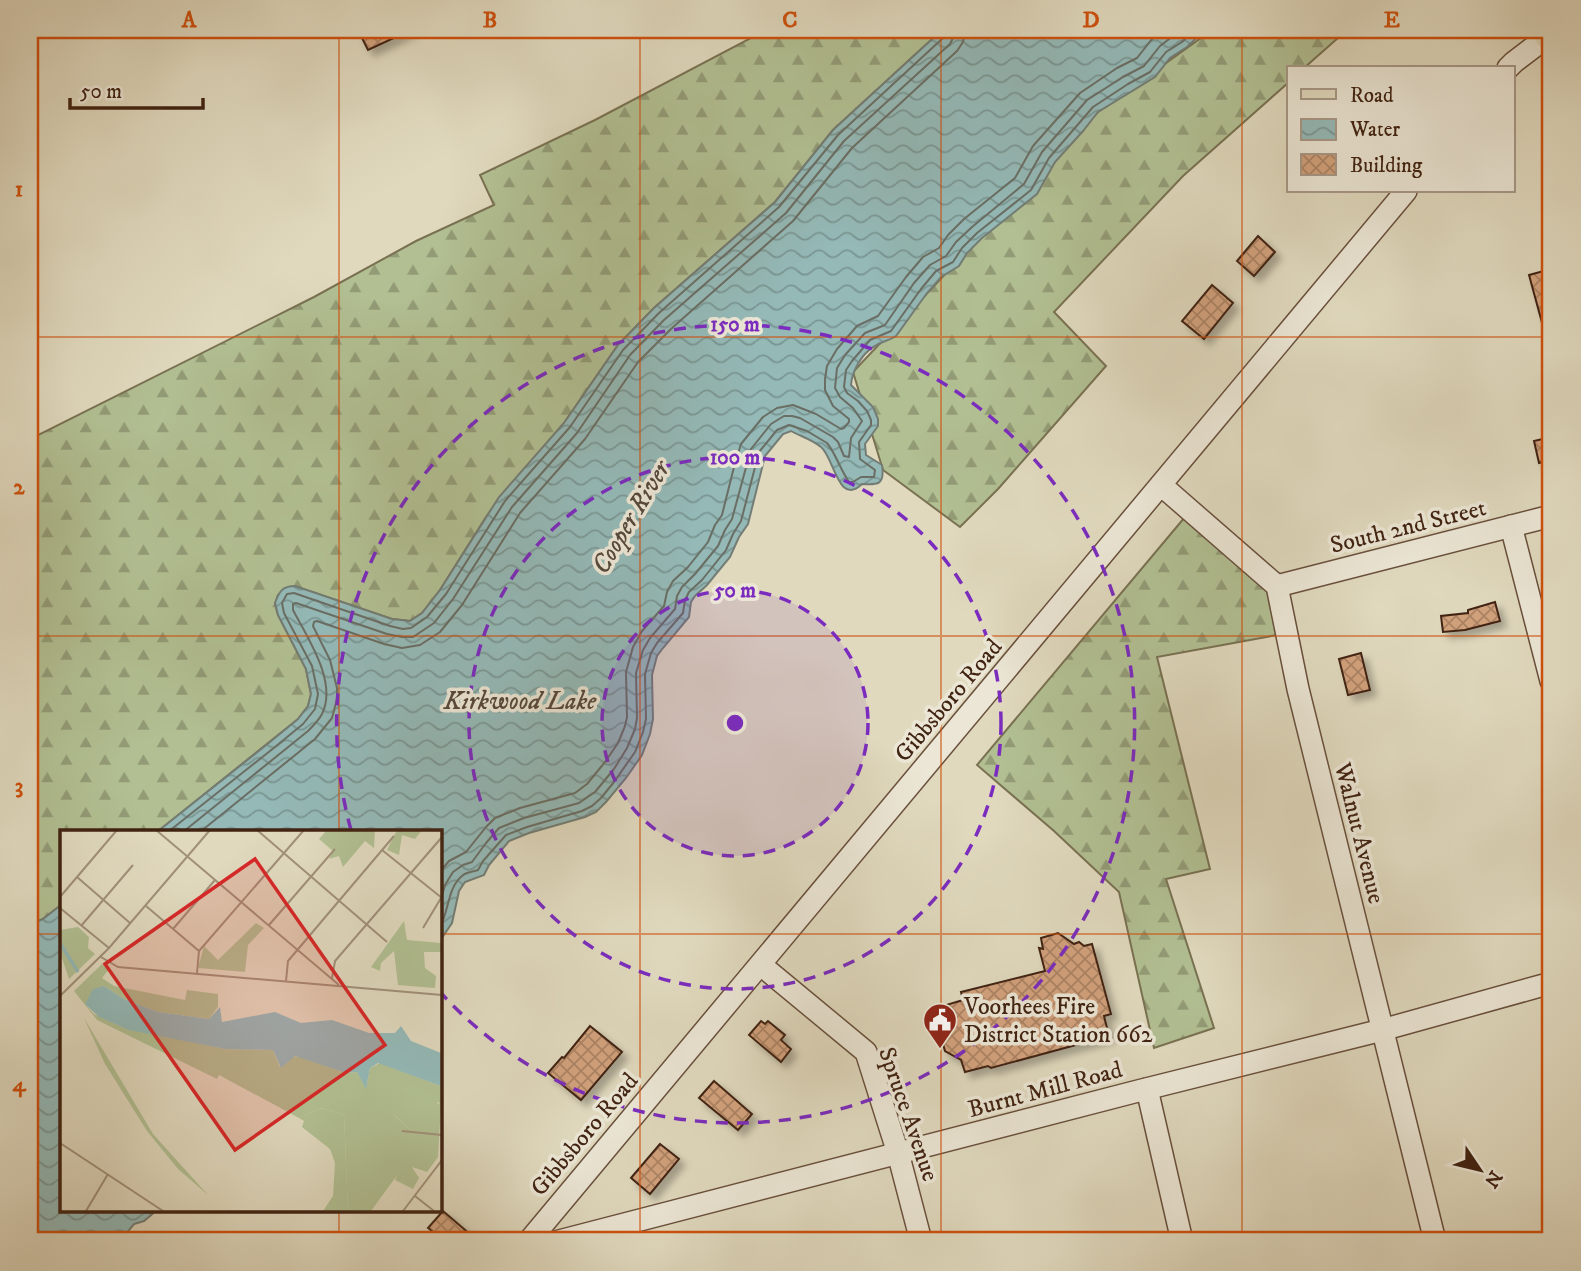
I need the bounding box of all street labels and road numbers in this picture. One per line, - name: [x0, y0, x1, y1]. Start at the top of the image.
- street label: South 2nd Street: [1327, 493, 1490, 561]
- street label: Gibbsboro Road: [889, 633, 1009, 768]
- street label: Walnut Avenue: [1327, 759, 1391, 907]
- street label: Spruce Avenue: [871, 1043, 945, 1185]
- street label: Burnt Mill Road: [965, 1055, 1126, 1125]
- street label: Gibbsboro Road: [525, 1067, 645, 1202]

